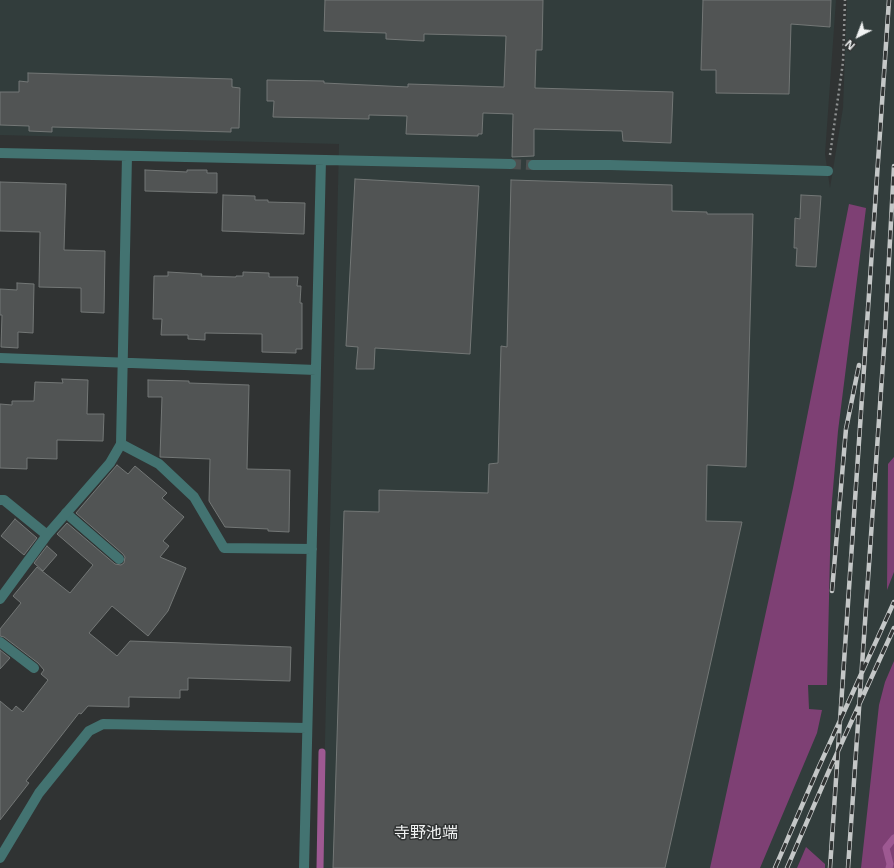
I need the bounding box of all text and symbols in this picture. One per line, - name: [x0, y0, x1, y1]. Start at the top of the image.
- north arrow: [838, 16, 878, 56]
- text: N: [841, 37, 858, 54]
- district label: 寺野池端: [394, 823, 458, 843]

